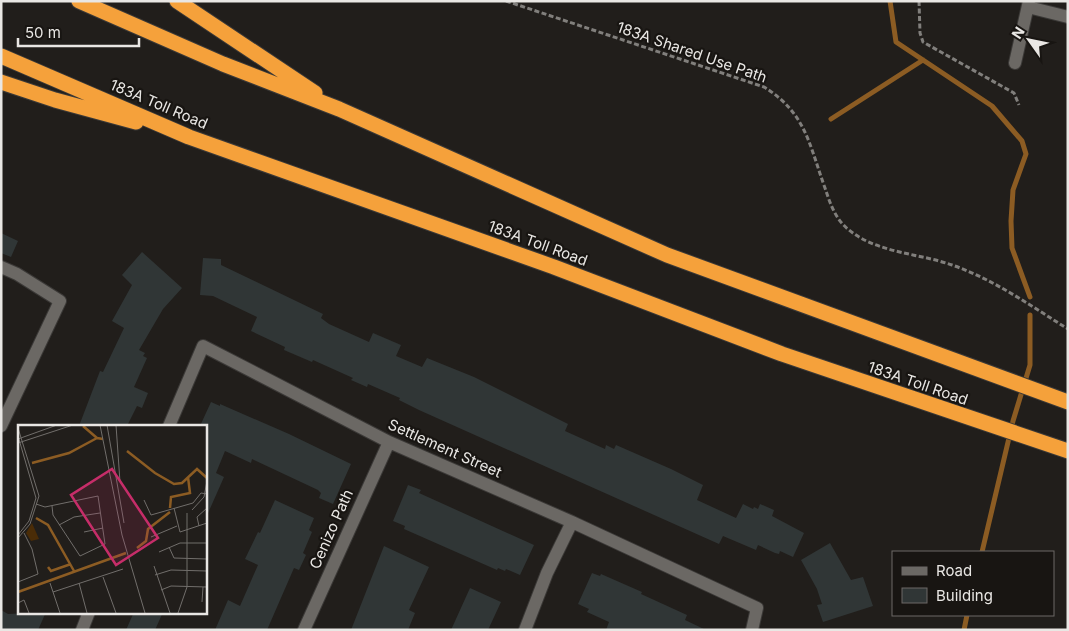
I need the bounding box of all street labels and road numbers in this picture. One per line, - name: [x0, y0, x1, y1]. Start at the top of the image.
- street label: 183A Shared Use Path: [614, 17, 770, 87]
- street label: 183A Toll Road: [107, 75, 211, 133]
- street label: 183A Toll Road: [486, 216, 590, 270]
- street label: 183A Toll Road: [866, 357, 970, 409]
- street label: Settlement Street: [385, 414, 505, 482]
- street label: Cenizo Path: [305, 486, 357, 572]

